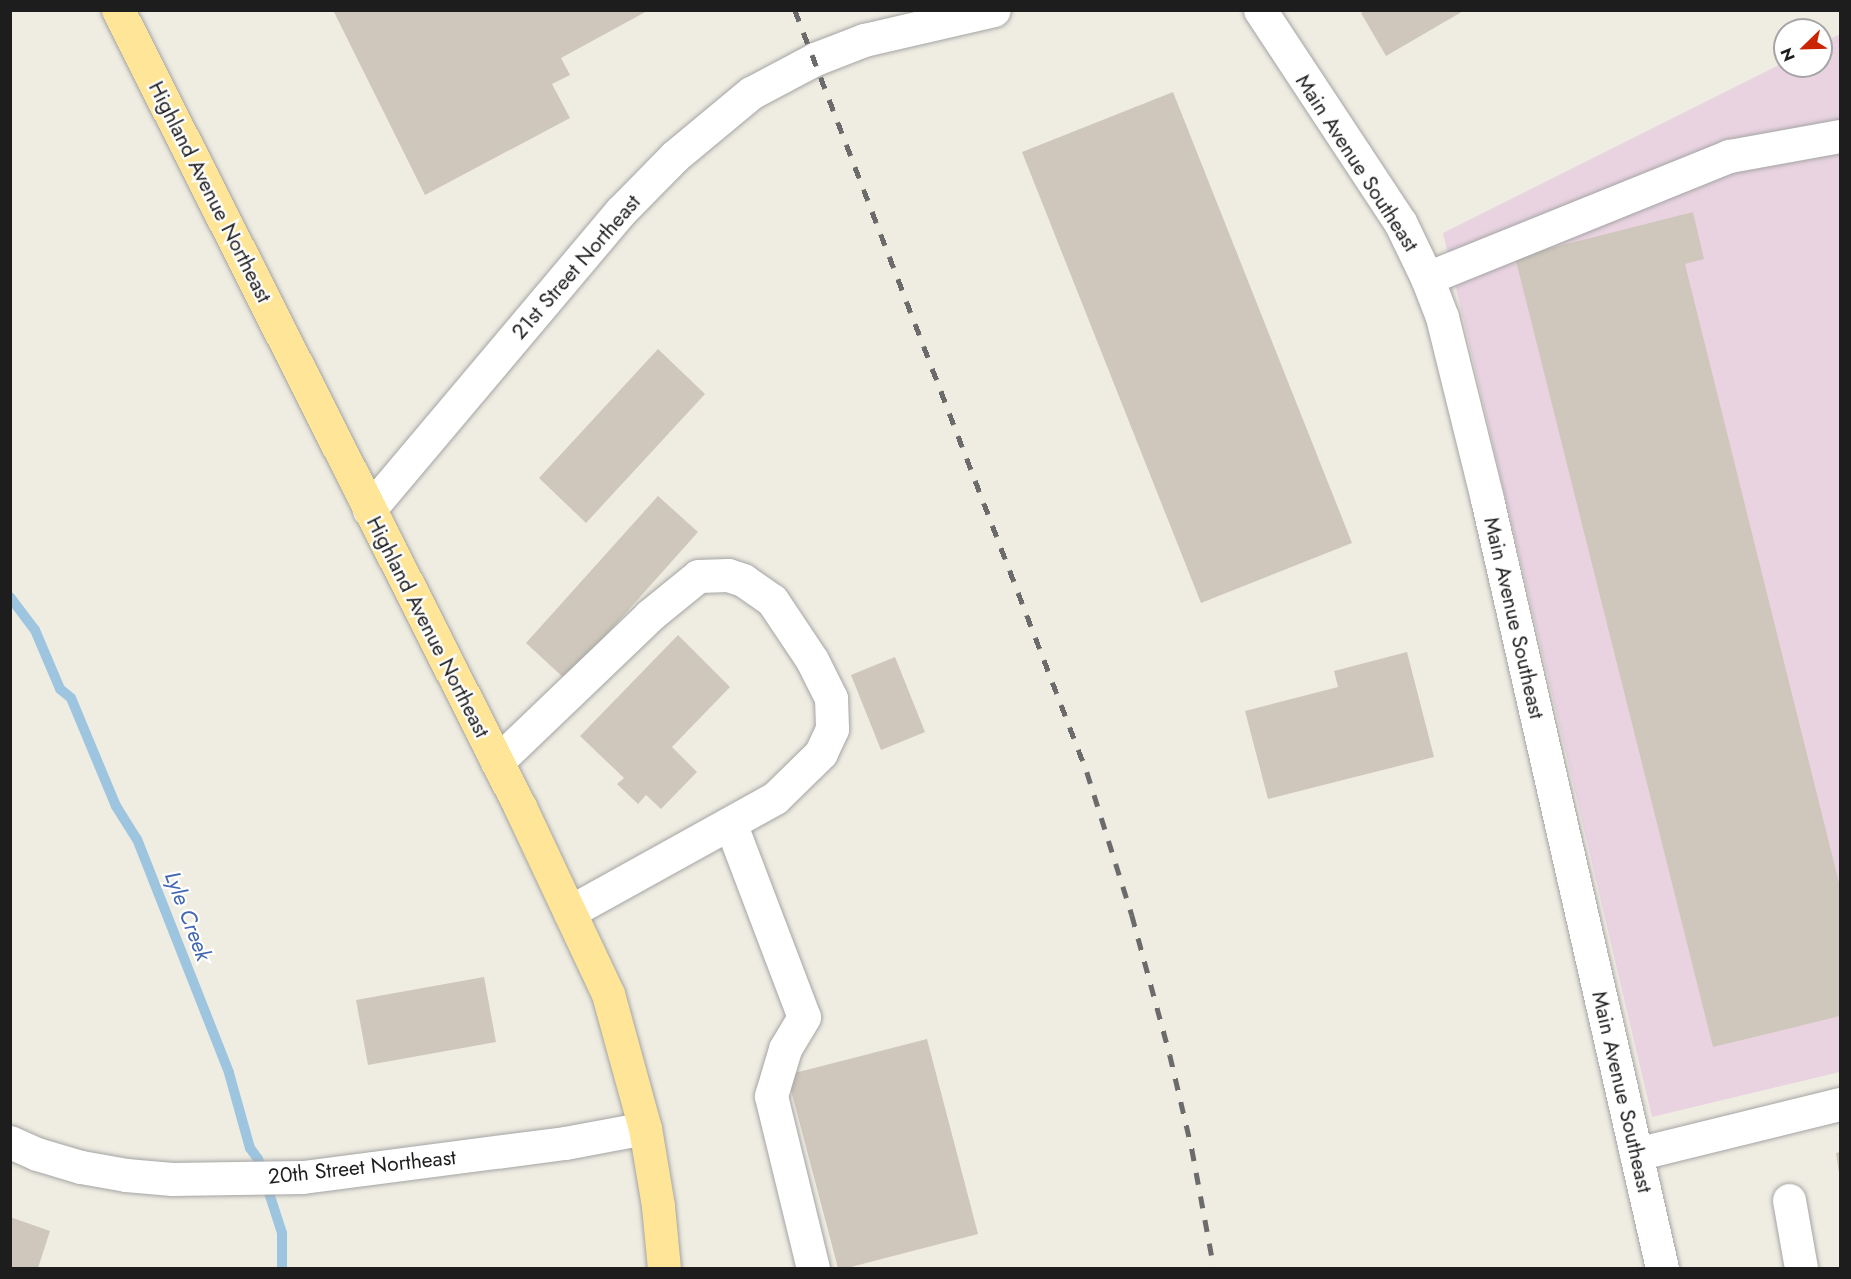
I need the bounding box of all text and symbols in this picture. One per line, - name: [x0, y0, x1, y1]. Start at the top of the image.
- north arrow: [1773, 18, 1833, 78]
- text: N: [1775, 44, 1801, 65]
- street label: Main Avenue Southeast: [1290, 70, 1424, 256]
- street label: Highland Avenue Northeast: [143, 77, 277, 307]
- street label: 21st Street Northeast: [506, 190, 646, 344]
- street label: Highland Avenue Northeast: [361, 512, 495, 742]
- street label: Main Avenue Southeast: [1479, 515, 1549, 721]
- water label: Lyle Creek: [159, 868, 217, 964]
- street label: Main Avenue Southeast: [1587, 989, 1657, 1195]
- street label: 20th Street Northeast: [267, 1145, 457, 1189]

